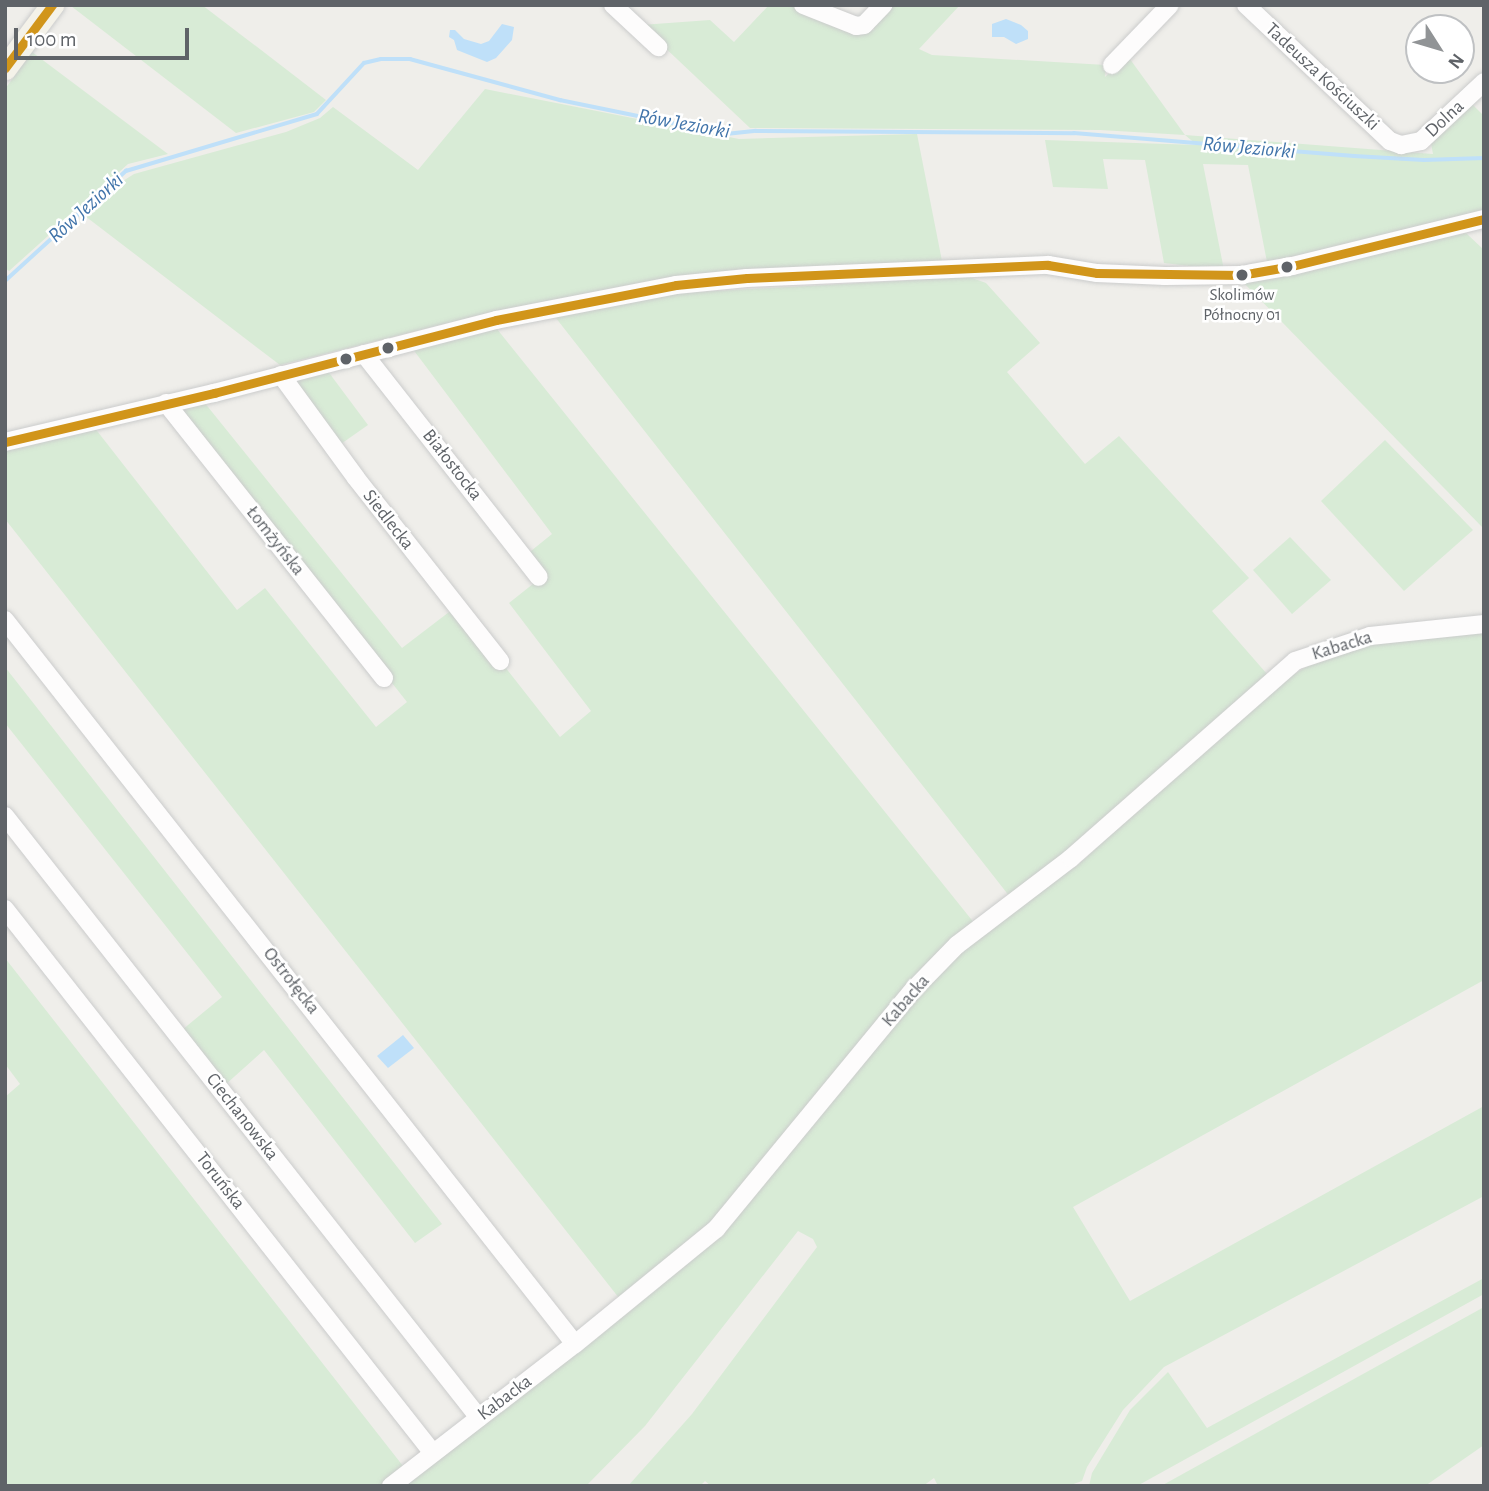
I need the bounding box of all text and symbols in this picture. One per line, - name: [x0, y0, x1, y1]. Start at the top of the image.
- scale bar: [18, 14, 192, 58]
- north arrow: [1405, 14, 1475, 84]
- street label: Tadeusza Kościuszki: [1260, 18, 1384, 136]
- text: 100 m: [27, 29, 77, 50]
- text: N: [1444, 50, 1467, 72]
- street label: Dolna: [1421, 95, 1469, 143]
- water label: Rów Jeziorki: [636, 104, 732, 144]
- water label: Rów Jeziorki: [1202, 131, 1296, 165]
- water label: Rów Jeziorki: [43, 168, 129, 248]
- unlabelled marker: [1280, 260, 1294, 274]
- marker: Skolimów Północny 01: [1235, 268, 1249, 282]
- place label: Skolimów Północny 01: [1203, 285, 1281, 325]
- unlabelled marker: [381, 341, 395, 355]
- unlabelled marker: [339, 352, 353, 366]
- street label: Białostocka: [417, 425, 487, 505]
- street label: Siedlecka: [357, 485, 419, 555]
- street label: Łomżyńska: [241, 502, 309, 580]
- street label: Kabacka: [1309, 626, 1375, 666]
- street label: Ostrołęcka: [258, 943, 324, 1019]
- street label: Kabacka: [877, 970, 935, 1032]
- street label: Ciechanowska: [201, 1069, 283, 1165]
- street label: Toruńska: [190, 1148, 250, 1214]
- street label: Kabacka: [473, 1370, 537, 1426]

